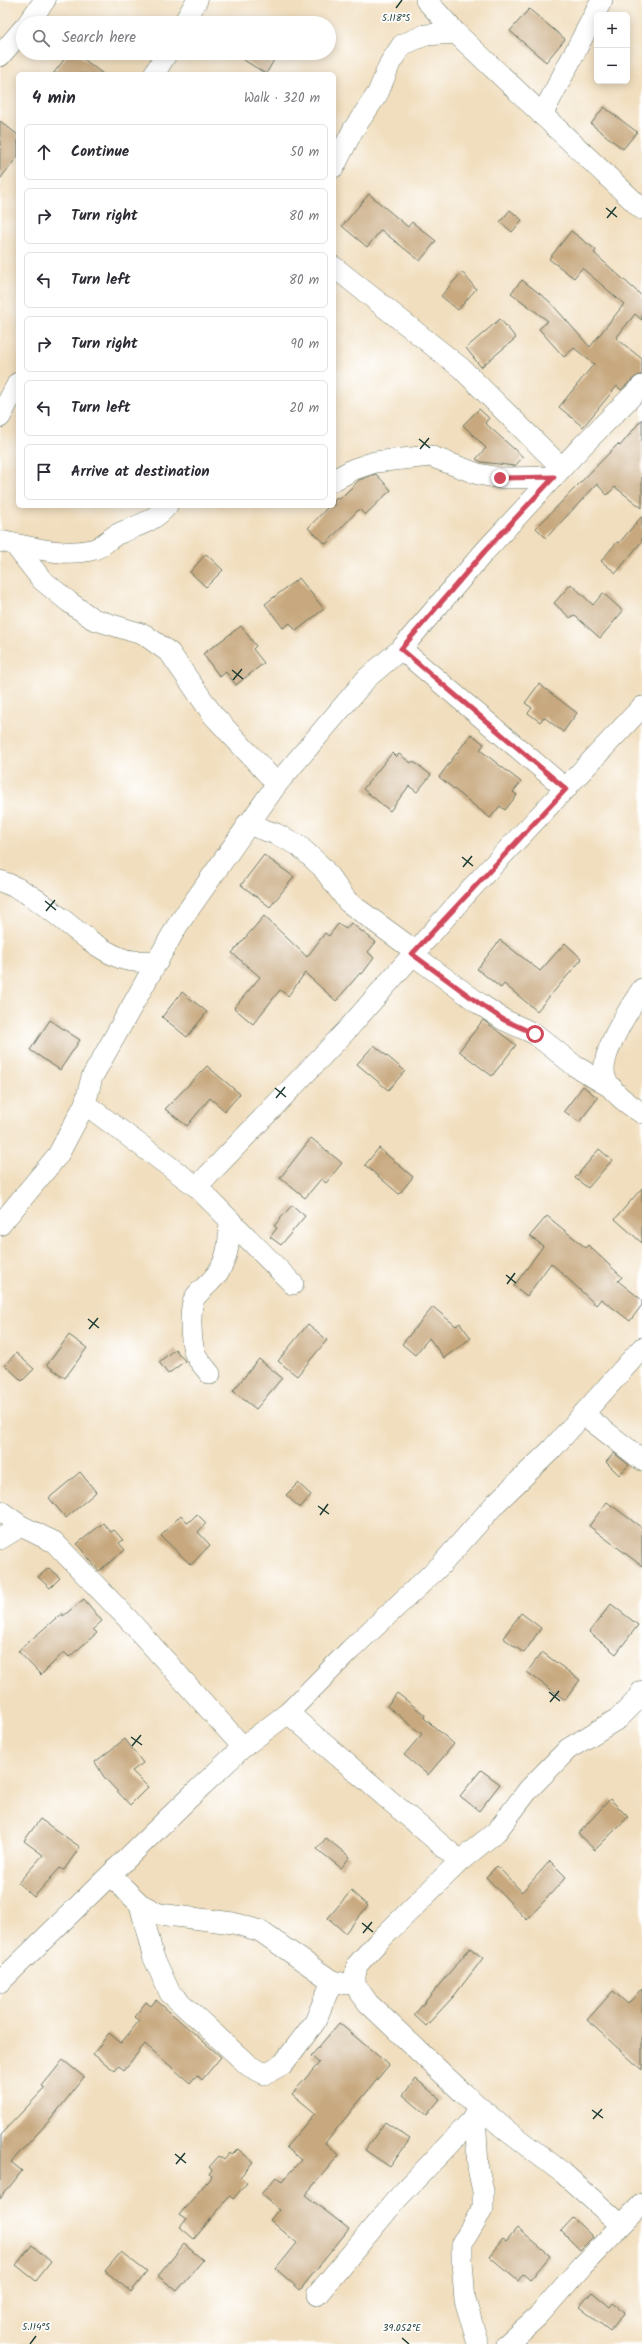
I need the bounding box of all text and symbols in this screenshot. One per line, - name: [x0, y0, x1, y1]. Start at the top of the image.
- text: 5.118°S: [382, 10, 411, 26]
- map controls: [594, 12, 630, 84]
- button: +: [594, 12, 630, 48]
- search box: [16, 16, 336, 60]
- text: Search here: [62, 26, 136, 50]
- icon: search: [30, 27, 52, 49]
- button: −: [594, 48, 630, 84]
- text: 4 min: [32, 85, 76, 112]
- text: Walk · 320 m: [244, 88, 320, 109]
- text: Continue: [71, 140, 129, 164]
- icon: ahead: [33, 141, 55, 163]
- text: 50 m: [290, 142, 319, 163]
- text: Turn right: [71, 204, 138, 228]
- icon: right: [33, 205, 55, 227]
- text: 80 m: [289, 206, 319, 227]
- text: Turn left: [71, 268, 131, 292]
- icon: left: [33, 269, 55, 291]
- text: 80 m: [289, 270, 319, 291]
- text: Turn right: [71, 332, 138, 356]
- icon: right: [33, 333, 55, 355]
- text: 90 m: [291, 334, 319, 355]
- text: Turn left: [71, 396, 131, 420]
- icon: left: [33, 397, 55, 419]
- text: 20 m: [289, 398, 319, 419]
- text: Arrive at destination: [71, 460, 210, 484]
- icon: arrive: [33, 461, 55, 483]
- route end: [491, 469, 509, 487]
- route start: [526, 1025, 544, 1043]
- text: 5.114°S: [22, 2319, 51, 2335]
- text: 39.052°E: [383, 2320, 422, 2336]

